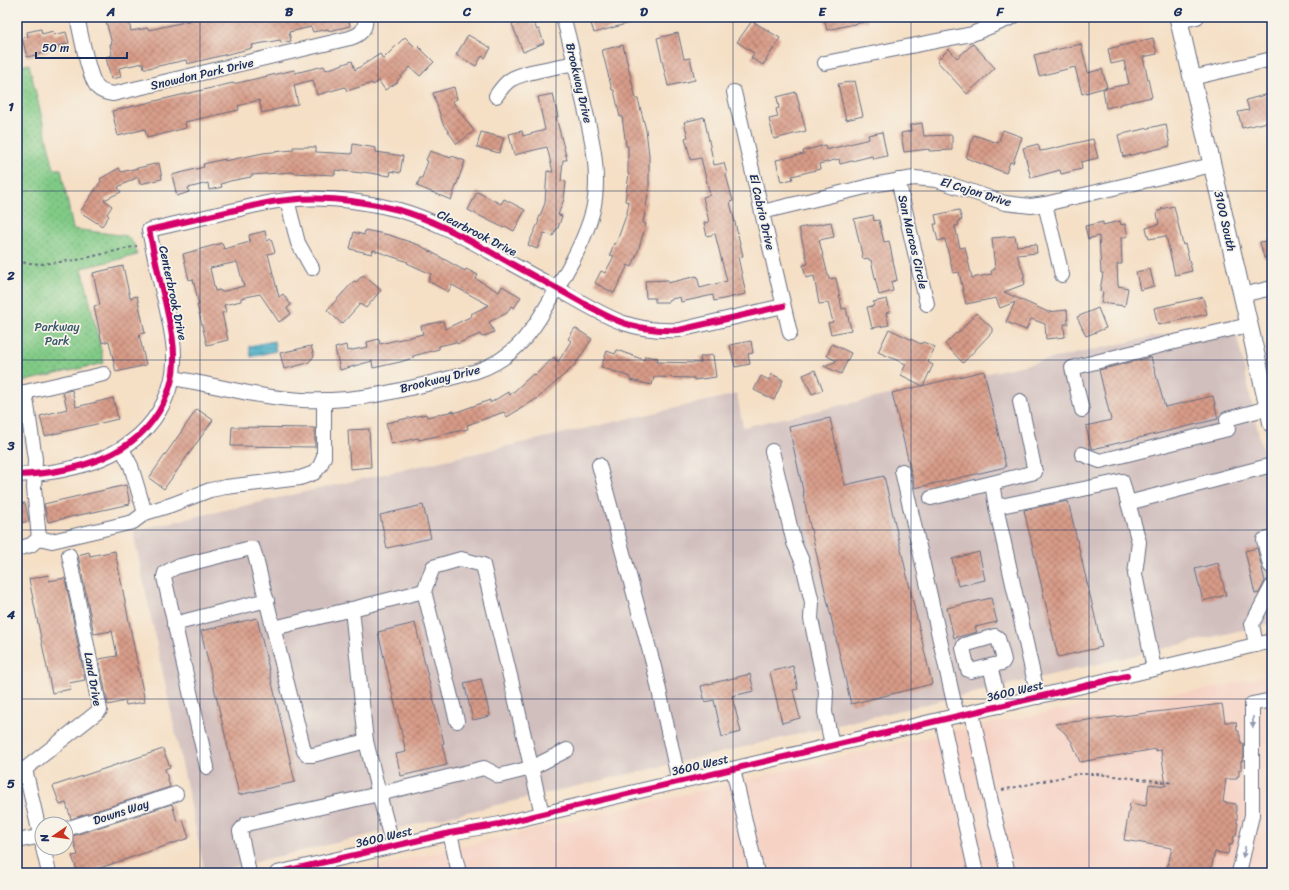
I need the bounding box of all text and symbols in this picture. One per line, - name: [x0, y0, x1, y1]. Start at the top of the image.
- text: A: [106, 0, 115, 23]
- text: B: [285, 0, 294, 23]
- text: C: [462, 0, 472, 23]
- text: D: [640, 0, 648, 23]
- text: E: [818, 0, 827, 23]
- text: F: [995, 0, 1004, 23]
- text: G: [1173, 0, 1183, 23]
- scale bar: [36, 34, 127, 60]
- text: 50 m: [42, 37, 69, 59]
- street label: Brookway Drive: [559, 41, 599, 125]
- street label: Snowdon Park Drive: [148, 51, 256, 97]
- text: 1: [8, 95, 14, 118]
- street label: El Cajon Drive: [938, 171, 1014, 213]
- street label: El Cabrio Drive: [743, 172, 781, 252]
- street label: 3100 South: [1207, 189, 1243, 253]
- street label: San Marcos Circle: [891, 193, 935, 291]
- street label: Clearbrook Drive: [433, 203, 521, 263]
- street label: Centerbrook Drive: [152, 244, 194, 343]
- text: 2: [6, 264, 15, 287]
- park label: Parkway Park: [34, 316, 80, 352]
- street label: Brookway Drive: [398, 358, 482, 400]
- text: 3: [6, 434, 15, 457]
- text: 4: [6, 603, 16, 626]
- street label: Land Drive: [77, 650, 109, 708]
- street label: 3600 West: [984, 674, 1046, 708]
- one-way arrow: [1249, 716, 1256, 728]
- street label: 3600 West: [669, 748, 731, 782]
- text: 5: [7, 772, 15, 795]
- street label: Downs Way: [90, 792, 153, 831]
- north arrow: [34, 816, 74, 856]
- street label: 3600 West: [353, 820, 415, 854]
- text: N: [35, 832, 55, 845]
- one-way arrow: [1240, 845, 1246, 858]

